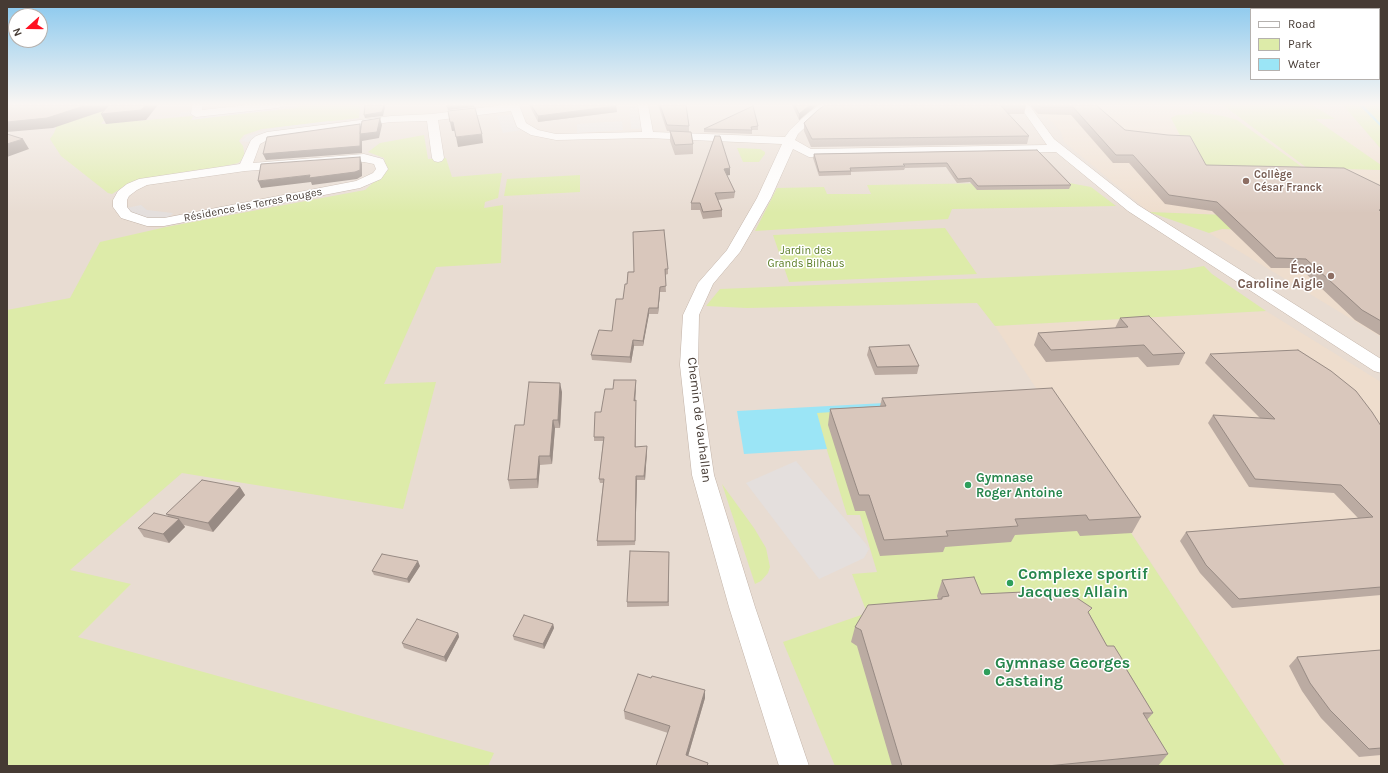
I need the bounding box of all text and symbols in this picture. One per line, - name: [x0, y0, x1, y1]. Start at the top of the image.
- north arrow: [8, 8, 48, 48]
- legend: [1250, 8, 1380, 80]
- text: Road: [1288, 17, 1316, 31]
- text: N: [10, 26, 25, 38]
- text: Park: [1288, 37, 1312, 51]
- text: Water: [1288, 57, 1320, 71]
- place label: Collège César Franck: [1254, 168, 1322, 194]
- marker: Collège César Franck: [1241, 176, 1251, 186]
- street label: Résidence les Terres Rouges: [183, 185, 323, 225]
- park label: Jardin des Grands Bilhaus: [768, 244, 844, 270]
- place label: École Caroline Aigle: [1237, 261, 1323, 292]
- marker: École Caroline Aigle: [1326, 271, 1336, 281]
- street label: Chemin de Vauhallan: [684, 356, 714, 484]
- place label: Gymnase Roger Antoine: [976, 470, 1063, 501]
- marker: Gymnase Roger Antoine: [963, 480, 973, 490]
- place label: Complexe sportif Jacques Allain: [1018, 564, 1148, 602]
- marker: Complexe sportif Jacques Allain: [1005, 578, 1015, 588]
- place label: Gymnase Georges Castaing: [995, 653, 1130, 691]
- marker: Gymnase Georges Castaing: [982, 667, 992, 677]

